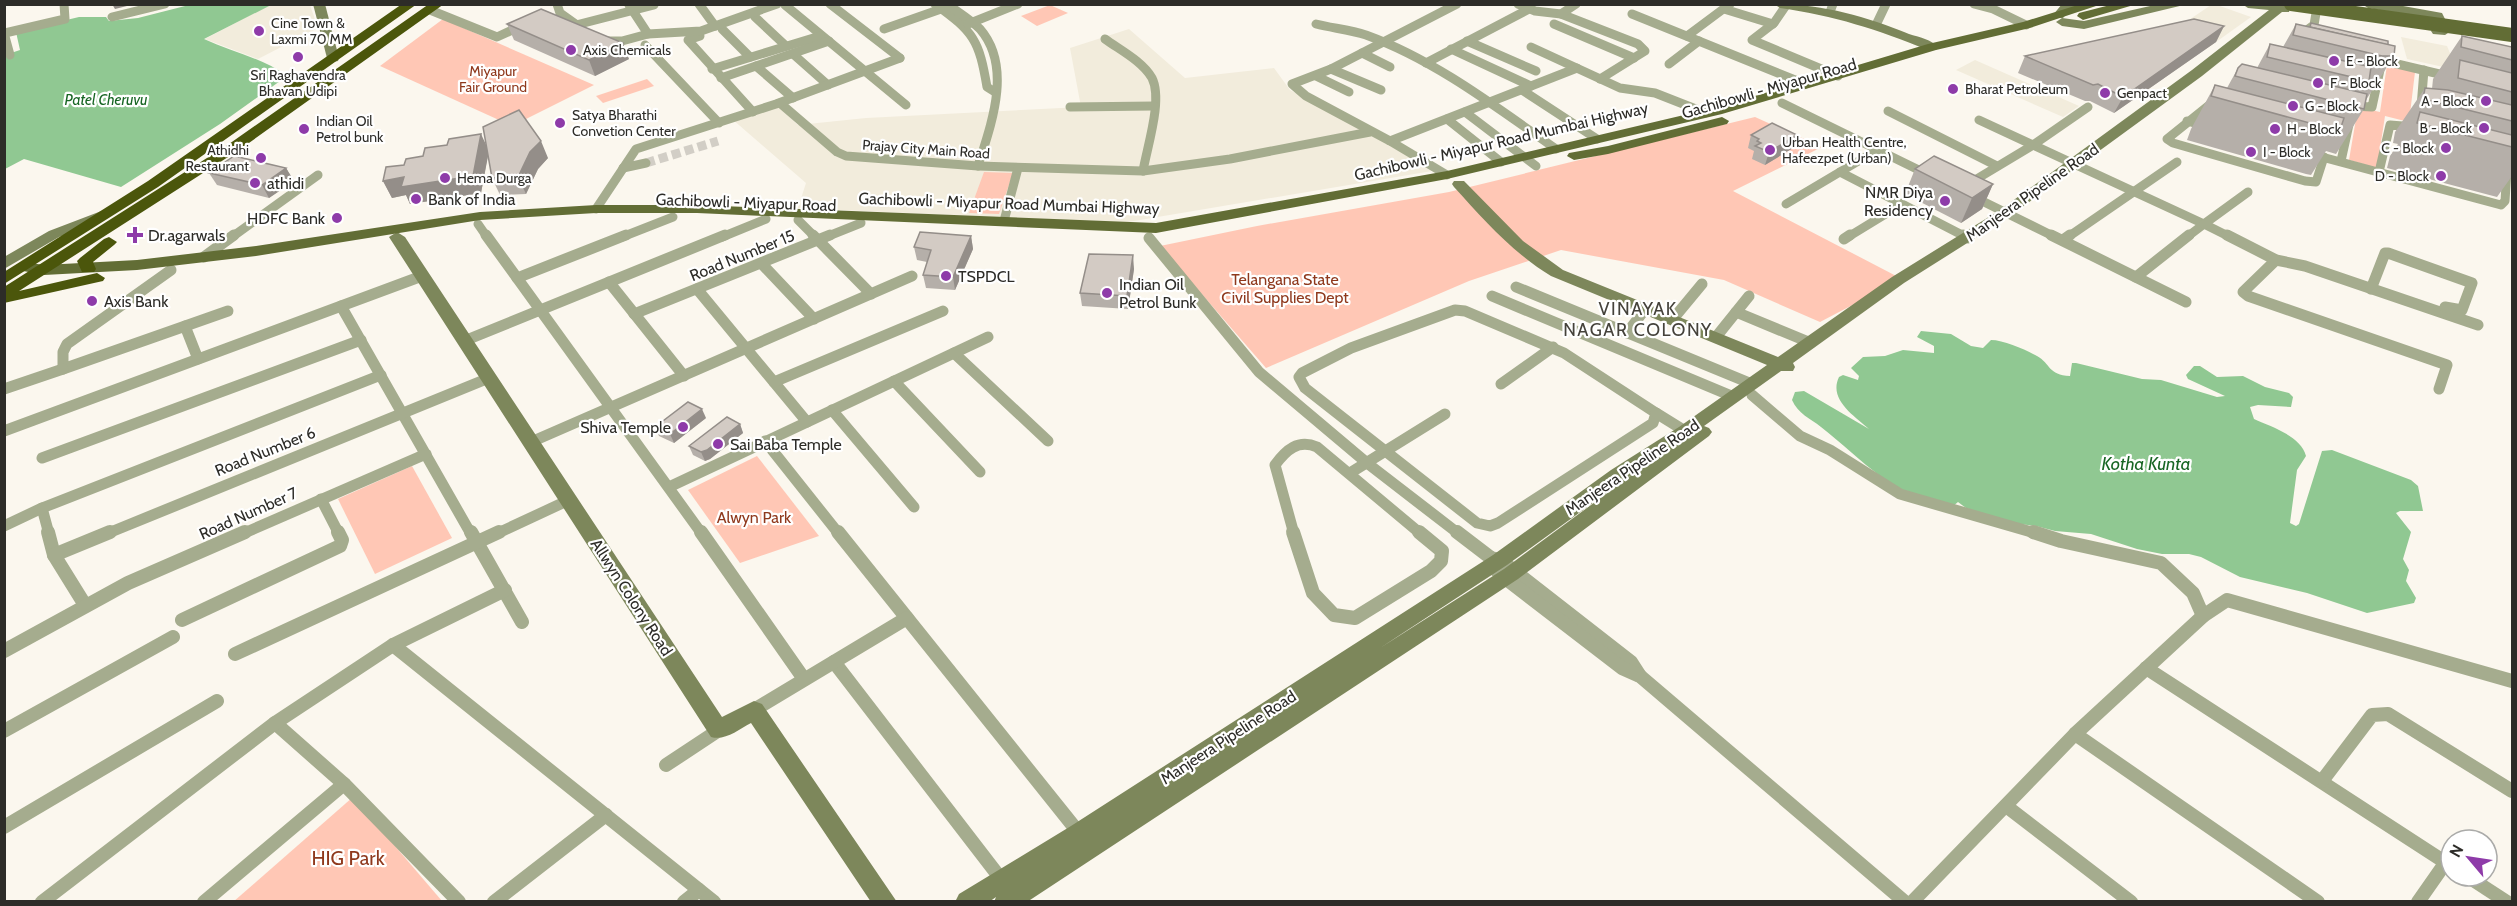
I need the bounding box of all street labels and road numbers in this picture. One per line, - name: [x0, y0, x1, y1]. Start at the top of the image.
- street label: Gachibowli - Miyapur Road: [1680, 54, 1859, 123]
- street label: Gachibowli - Miyapur Road Mumbai Highway: [1352, 98, 1650, 185]
- street label: Prajay City Main Road: [862, 136, 990, 162]
- street label: Manjeera Pipeline Road: [1962, 139, 2102, 245]
- street label: Gachibowli - Miyapur Road Mumbai Highway: [858, 189, 1160, 218]
- street label: Gachibowli - Miyapur Road: [655, 190, 837, 215]
- street label: Road Number 15: [687, 226, 797, 285]
- street label: Manjeera Pipeline Road: [1562, 415, 1703, 519]
- street label: Road Number 6: [212, 423, 318, 480]
- street label: Road Number 7: [196, 483, 300, 544]
- street label: Allwyn Colony Road: [587, 535, 676, 659]
- street label: Manjeera Pipeline Road: [1157, 687, 1300, 788]

